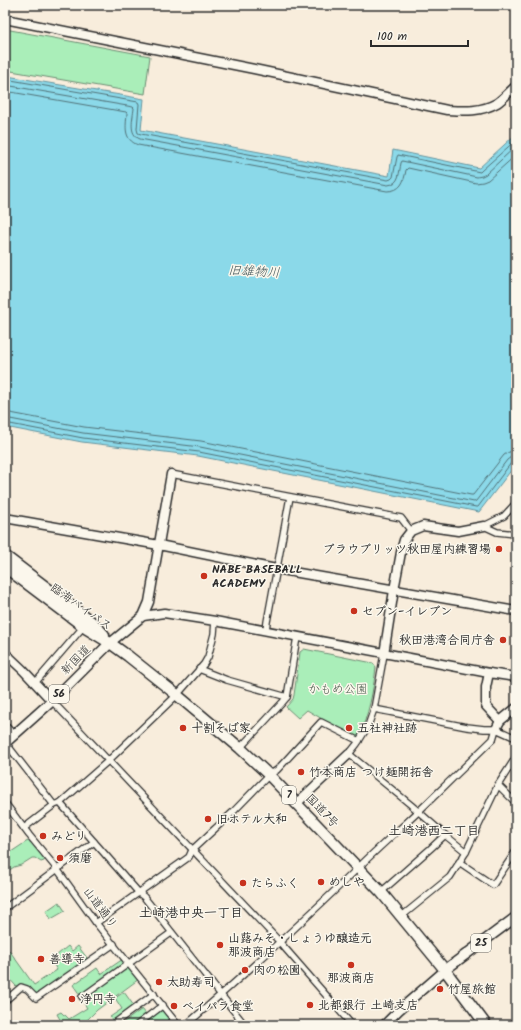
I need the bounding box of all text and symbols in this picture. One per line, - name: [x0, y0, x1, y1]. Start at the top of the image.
- scale bar: [371, 22, 468, 48]
- text: 100 m: [377, 27, 408, 46]
- water label: 旧雄物川: [227, 260, 281, 284]
- place label: ブラウブリッツ秋田屋内練習場: [323, 540, 491, 559]
- marker: ブラウブリッツ秋田屋内練習場: [494, 544, 504, 554]
- place label: NABE BASEBALL ACADEMY: [212, 560, 302, 593]
- marker: NABE BASEBALL ACADEMY: [199, 571, 209, 581]
- street label: 臨海バイパス: [46, 579, 116, 635]
- place label: セブン-イレブン: [362, 602, 452, 621]
- marker: セブン-イレブン: [349, 606, 359, 616]
- place label: 秋田港湾合同庁舎: [399, 631, 495, 650]
- marker: 秋田港湾合同庁舎: [498, 635, 508, 645]
- street label: 新国道: [57, 641, 95, 679]
- park label: かもめ公園: [308, 680, 368, 699]
- road number: 56: [49, 685, 69, 703]
- place label: 十割そば家: [191, 719, 251, 738]
- place label: 五社神社跡: [357, 719, 417, 738]
- marker: 十割そば家: [178, 723, 188, 733]
- marker: 五社神社跡: [344, 723, 354, 733]
- place label: 竹本商店 つけ麺開拓舎: [309, 763, 434, 782]
- marker: 竹本商店 つけ麺開拓舎: [296, 767, 306, 777]
- road number: 7: [282, 786, 296, 804]
- street label: 国道7号: [301, 789, 343, 833]
- place label: 旧ホテル大和: [216, 810, 287, 829]
- marker: 旧ホテル大和: [203, 814, 213, 824]
- district label: 土崎港西二丁目: [388, 821, 480, 842]
- place label: みどり: [51, 827, 87, 846]
- marker: みどり: [38, 831, 48, 841]
- place label: 須磨: [68, 849, 92, 868]
- marker: 須磨: [55, 853, 65, 863]
- place label: めしや: [329, 873, 365, 892]
- place label: たらふく: [251, 874, 299, 893]
- marker: めしや: [316, 877, 326, 887]
- marker: たらふく: [238, 878, 248, 888]
- street label: 山道通り: [78, 883, 122, 933]
- district label: 土崎港中央一丁目: [139, 903, 243, 924]
- place label: 山蕗みそ・しょうゆ醸造元 那波商店: [228, 929, 372, 962]
- road number: 25: [471, 934, 491, 952]
- marker: 山蕗みそ・しょうゆ醸造元 那波商店: [215, 940, 225, 950]
- place label: 善導寺: [49, 950, 85, 969]
- marker: 善導寺: [36, 954, 46, 964]
- marker: 那波商店: [346, 960, 356, 970]
- place label: 肉の松園: [253, 961, 301, 980]
- marker: 肉の松園: [240, 965, 250, 975]
- place label: 那波商店: [327, 969, 375, 988]
- place label: 太助寿司: [167, 973, 215, 992]
- marker: 太助寿司: [154, 977, 164, 987]
- place label: 竹屋旅館: [448, 980, 496, 999]
- marker: 竹屋旅館: [435, 984, 445, 994]
- place label: 浄円寺: [80, 990, 116, 1009]
- marker: 浄円寺: [67, 994, 77, 1004]
- place label: 北都銀行 土崎支店: [318, 996, 419, 1015]
- place label: ベイパラ食堂: [182, 997, 254, 1016]
- marker: 北都銀行 土崎支店: [305, 1000, 315, 1010]
- marker: ベイパラ食堂: [169, 1001, 179, 1011]

